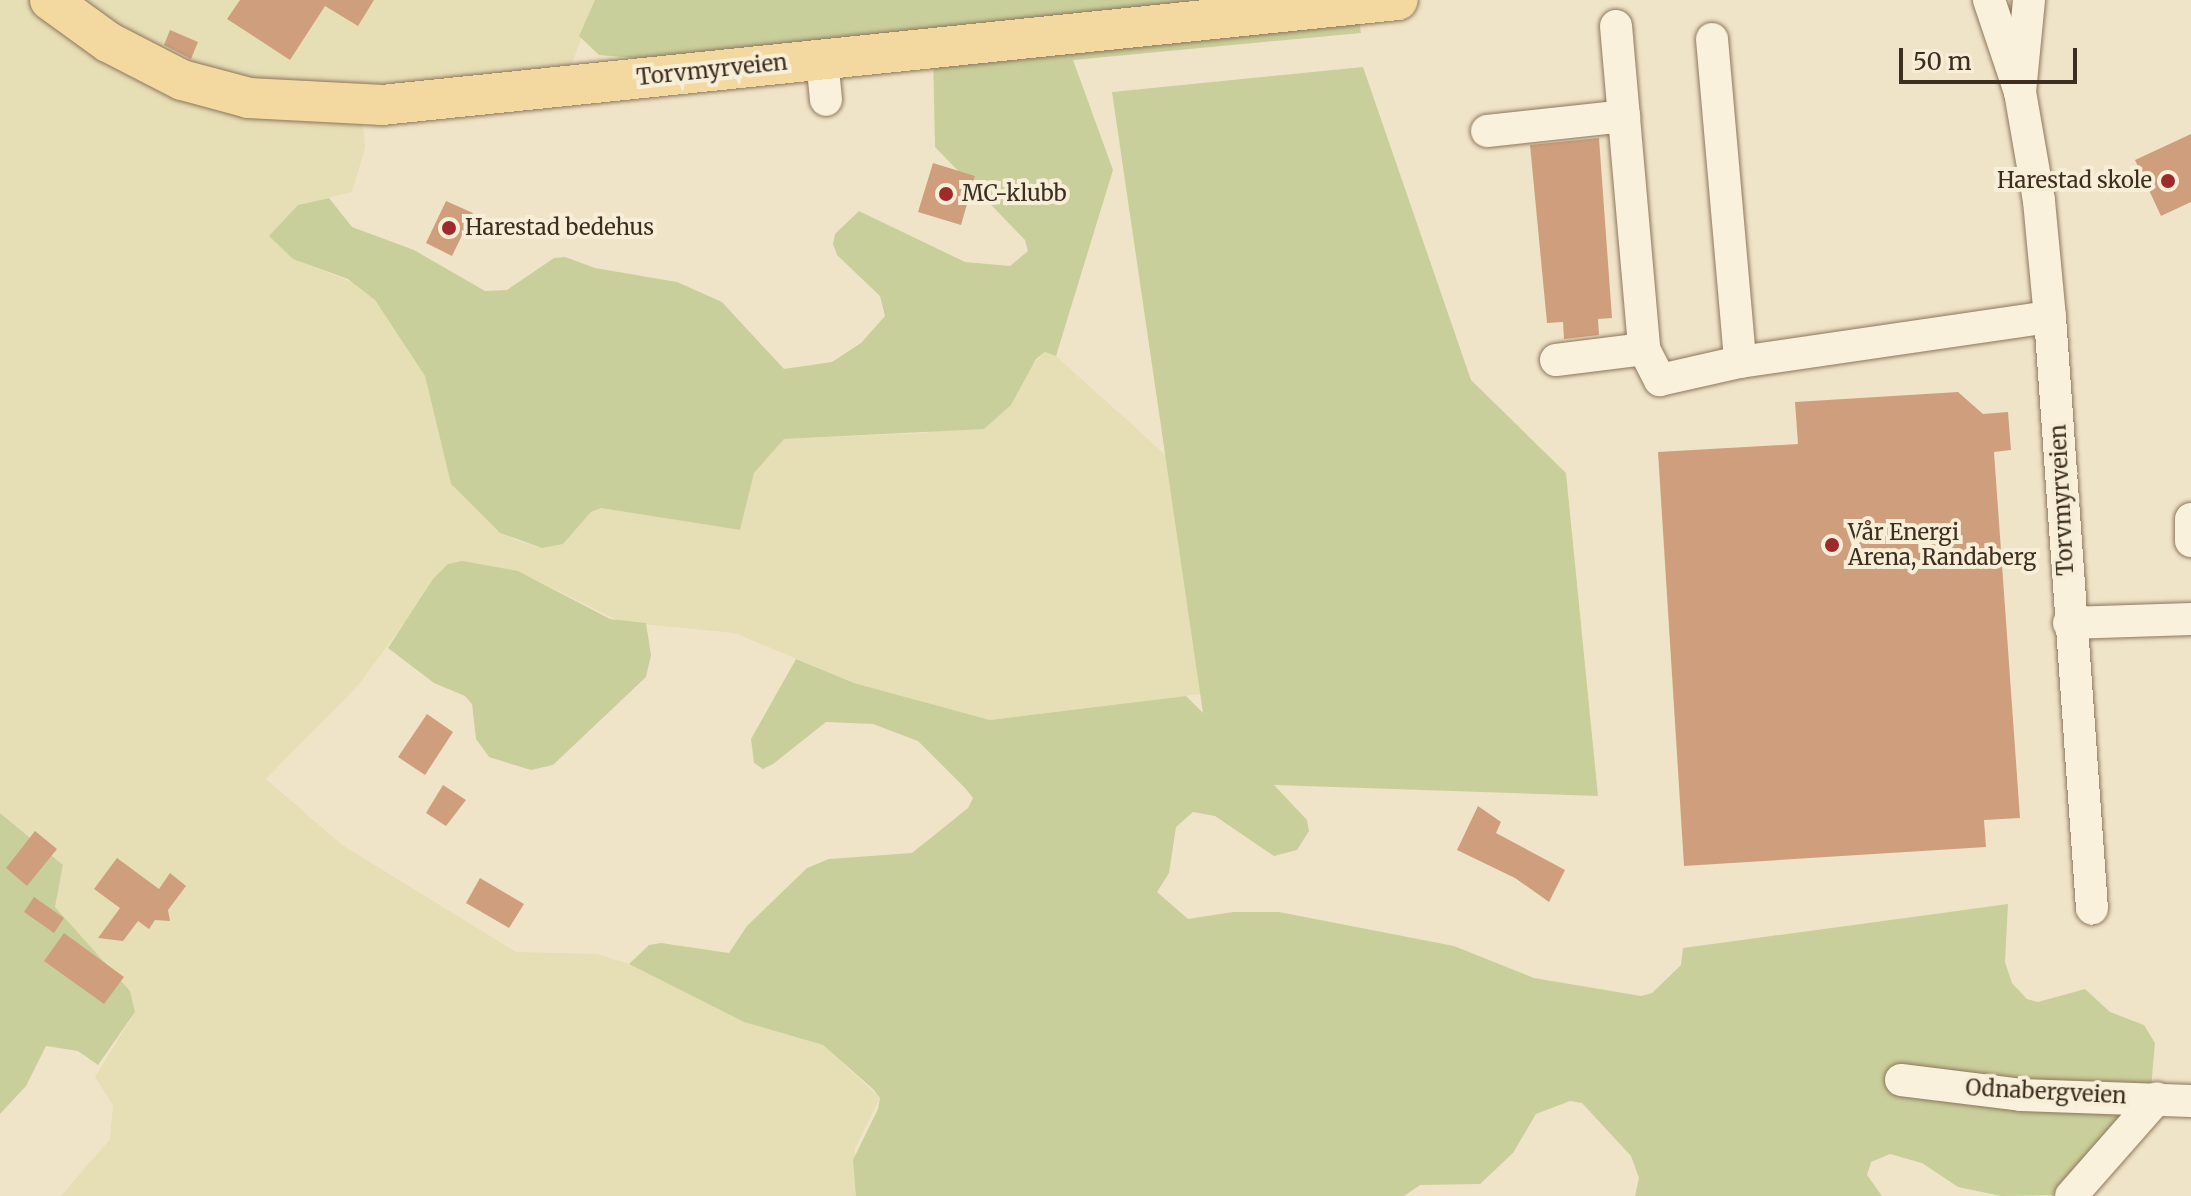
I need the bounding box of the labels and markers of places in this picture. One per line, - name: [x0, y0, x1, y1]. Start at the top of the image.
- place label: Harestad skole: [1997, 168, 2152, 194]
- marker: Harestad skole: [2159, 172, 2177, 190]
- place label: MC-klubb: [962, 181, 1067, 207]
- marker: MC-klubb: [937, 185, 955, 203]
- place label: Harestad bedehus: [465, 215, 654, 241]
- marker: Harestad bedehus: [440, 219, 458, 237]
- place label: Vår Energi Arena, Randaberg: [1848, 519, 2036, 570]
- marker: Vår Energi Arena, Randaberg: [1823, 536, 1841, 554]

